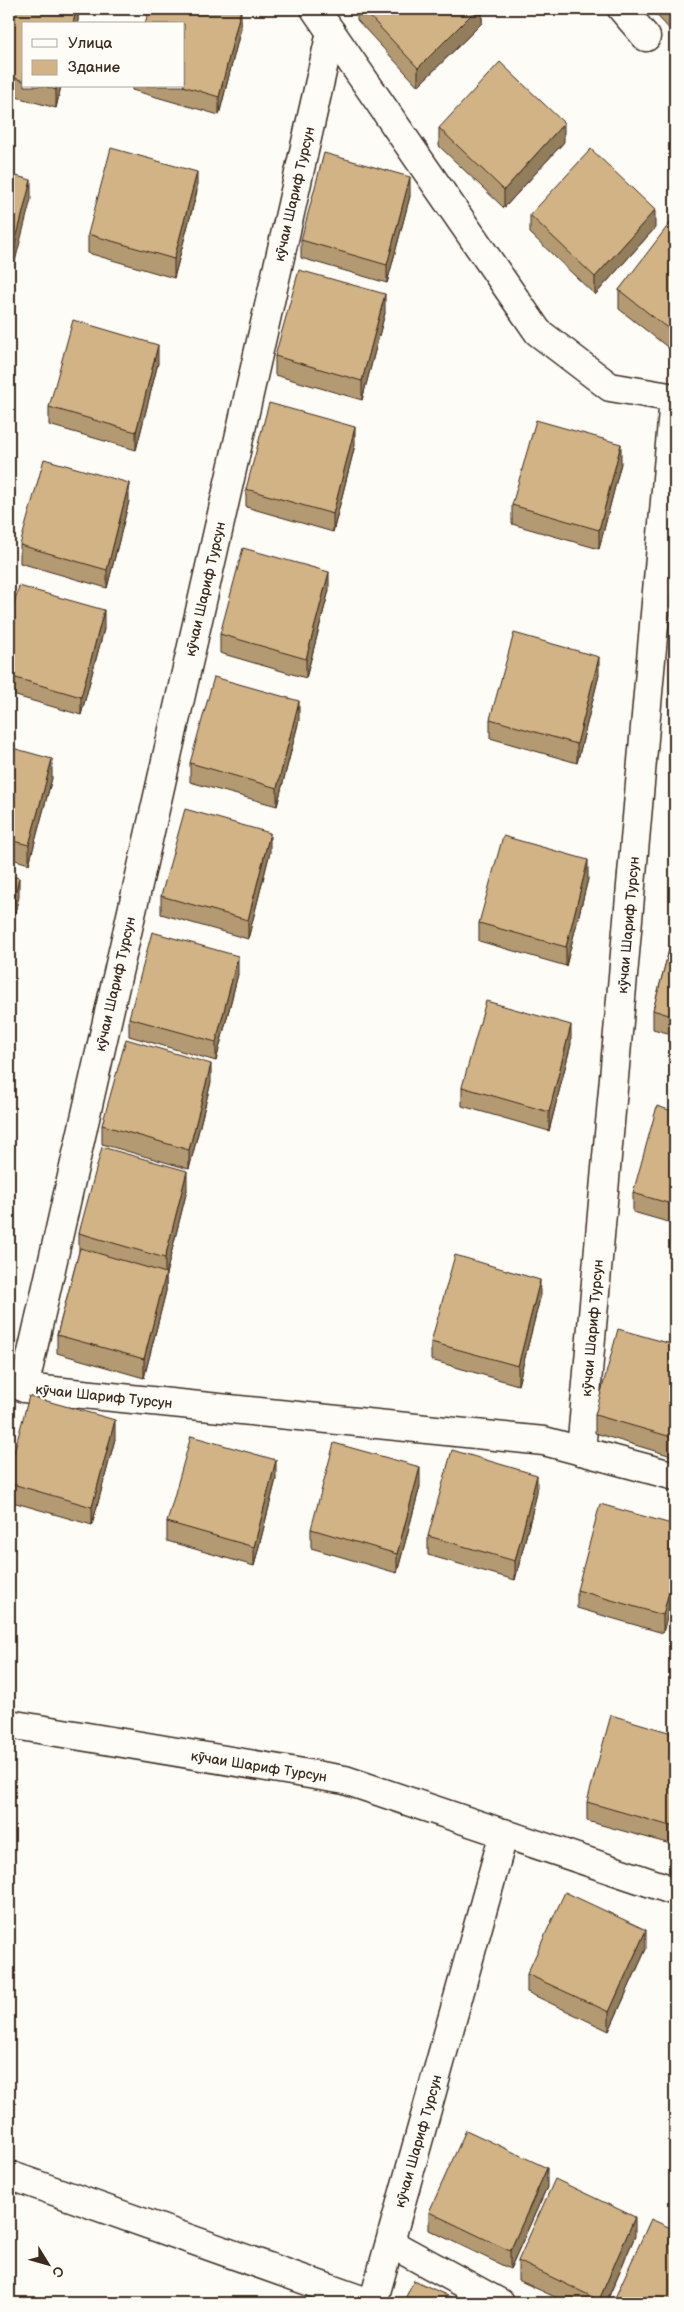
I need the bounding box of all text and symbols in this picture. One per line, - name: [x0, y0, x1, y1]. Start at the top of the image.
- legend: [22, 22, 185, 88]
- text: Улица: [68, 34, 113, 53]
- text: Здание: [68, 58, 120, 77]
- street label: кӯчаи Шариф Турсун: [271, 125, 318, 263]
- street label: кӯчаи Шариф Турсун: [182, 520, 229, 658]
- street label: кӯчаи Шариф Турсун: [614, 856, 643, 994]
- street label: кӯчаи Шариф Турсун: [92, 915, 139, 1053]
- street label: кӯчаи Шариф Турсун: [578, 1259, 607, 1397]
- street label: кӯчаи Шариф Турсун: [35, 1381, 173, 1412]
- street label: кӯчаи Шариф Турсун: [190, 1747, 328, 1786]
- street label: кӯчаи Шариф Турсун: [391, 2073, 446, 2210]
- north arrow: [22, 2240, 72, 2290]
- text: С: [48, 2263, 68, 2281]

